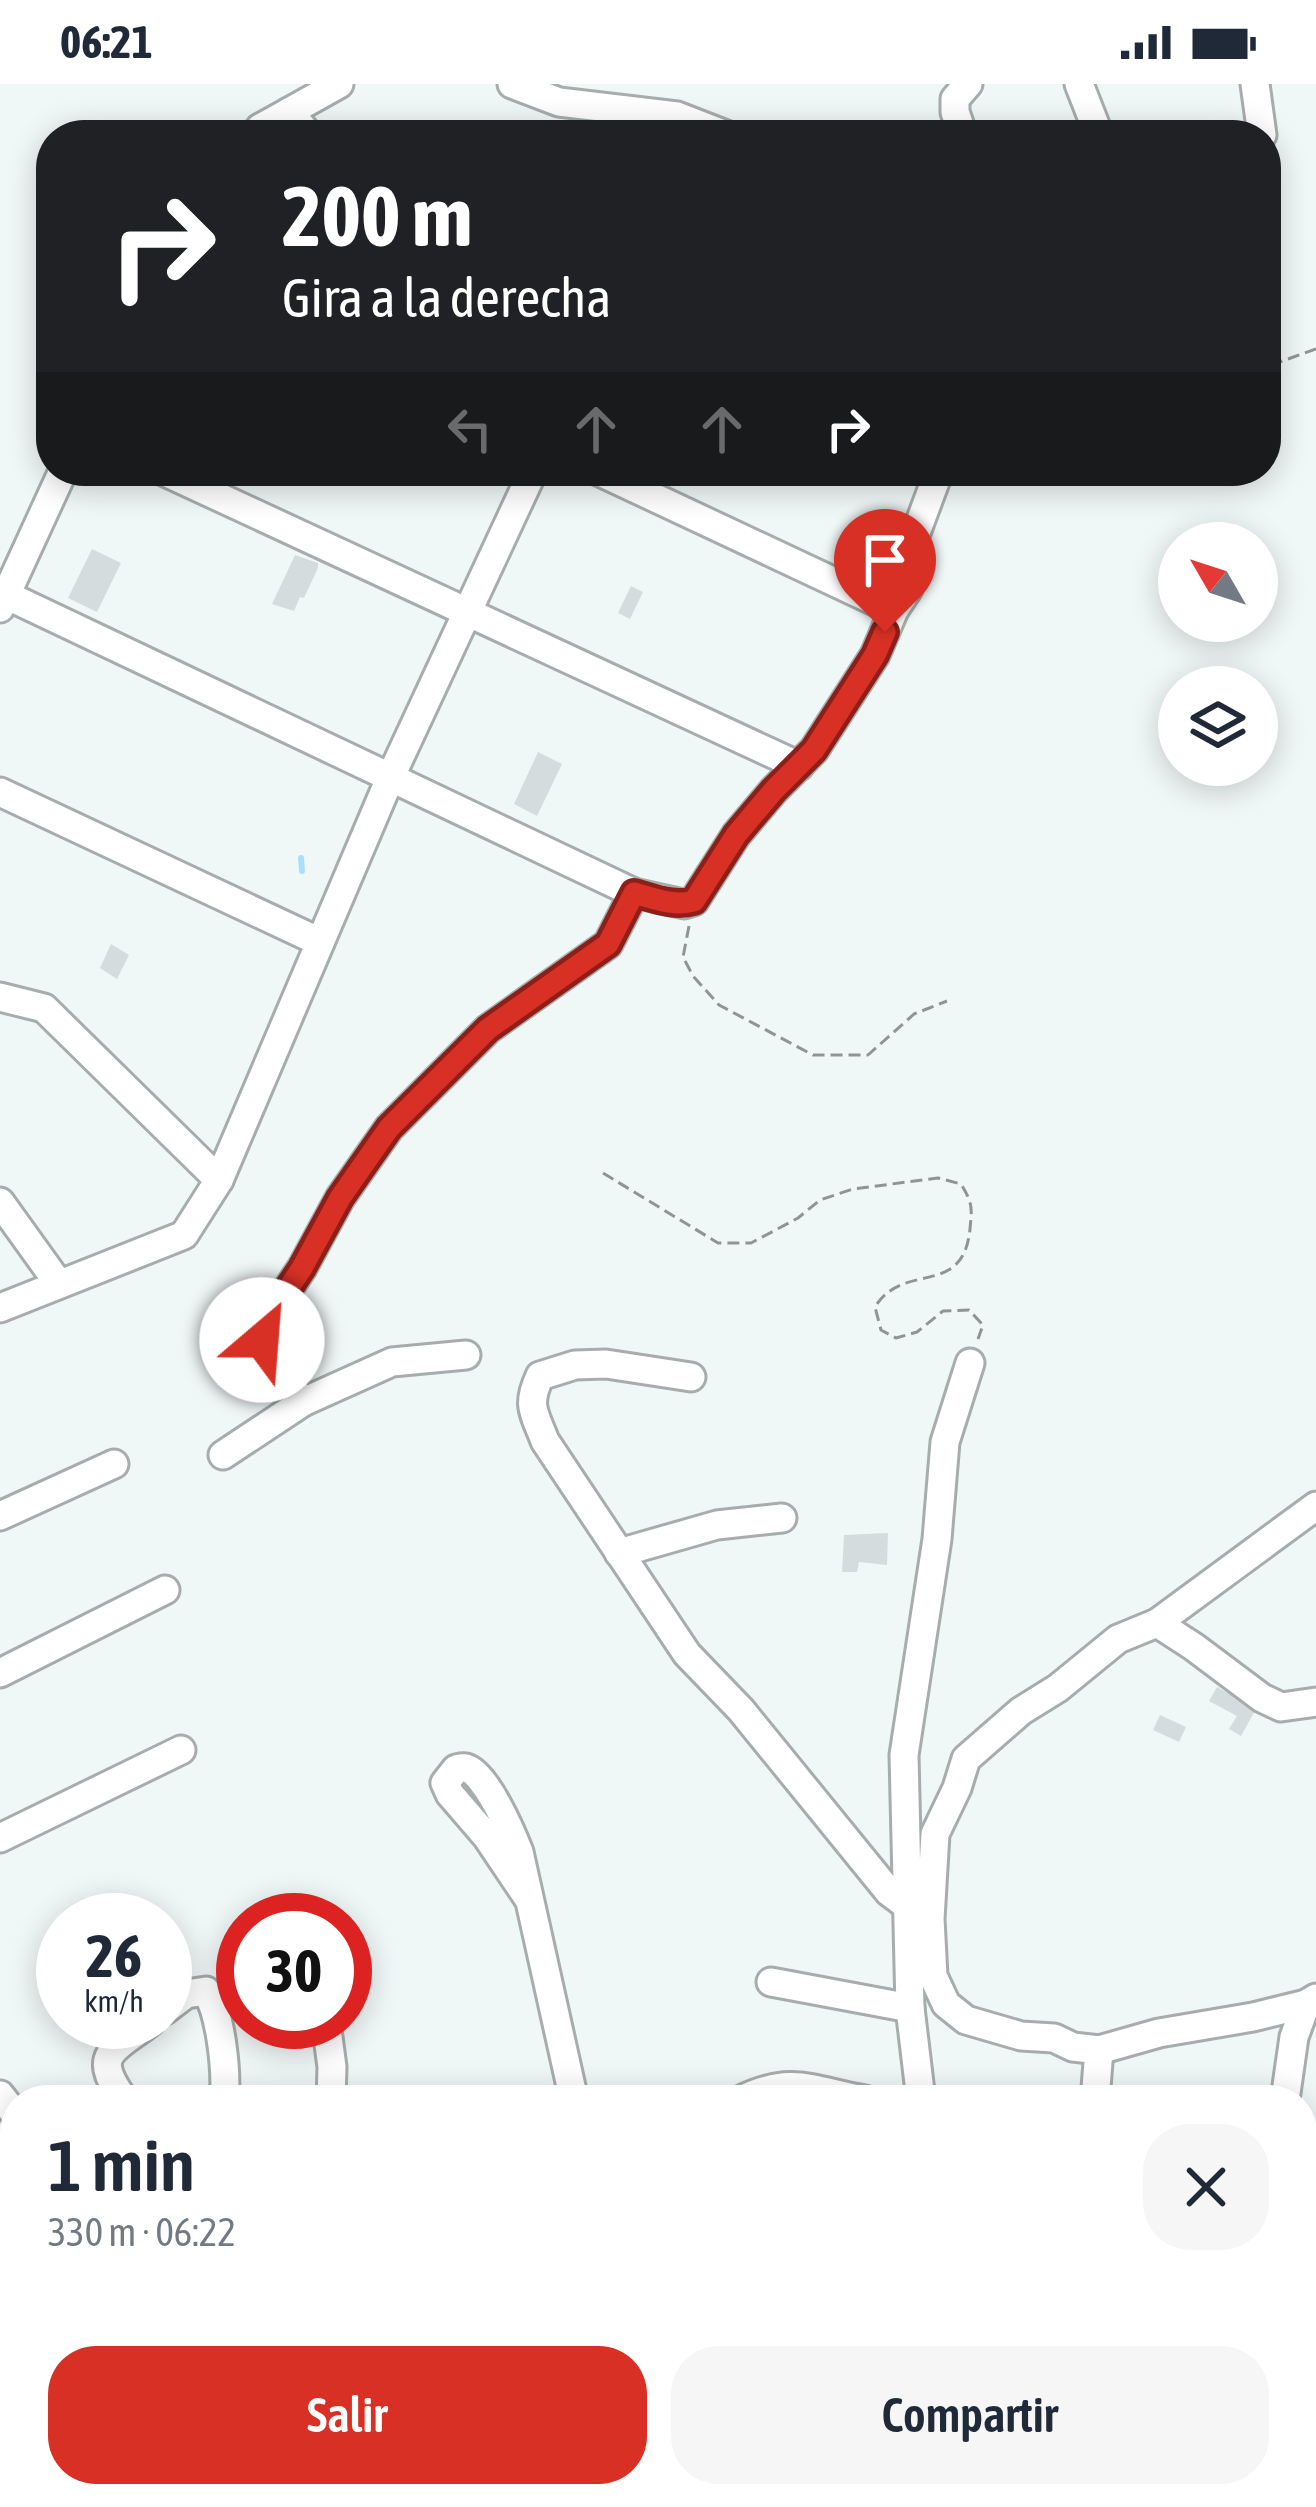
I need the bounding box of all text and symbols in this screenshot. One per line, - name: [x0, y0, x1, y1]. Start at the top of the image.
- text: 06:21: [60, 16, 153, 68]
- icon: right: [84, 168, 240, 324]
- text: 200 m: [282, 168, 472, 264]
- text: Gira a la derecha: [282, 267, 611, 328]
- icon: left: [437, 396, 503, 462]
- icon: ahead: [563, 396, 629, 462]
- icon: ahead: [689, 396, 755, 462]
- icon: right: [815, 396, 881, 462]
- pin: [834, 509, 936, 632]
- north arrow: [1158, 522, 1278, 642]
- map controls: [1158, 522, 1278, 786]
- icon: arrive: [852, 527, 918, 593]
- button: layers: [1158, 666, 1278, 786]
- position arrow: [199, 1277, 325, 1403]
- speed limit sign: 30: [216, 1893, 372, 2049]
- text: 26: [86, 1921, 142, 1990]
- text: km/h: [84, 1984, 144, 2018]
- text: 1 min: [48, 2124, 195, 2206]
- button: close: [1143, 2124, 1269, 2250]
- text: 330 m · 06:22: [48, 2210, 236, 2254]
- button: Salir: [48, 2346, 647, 2484]
- button: Compartir: [671, 2346, 1269, 2484]

